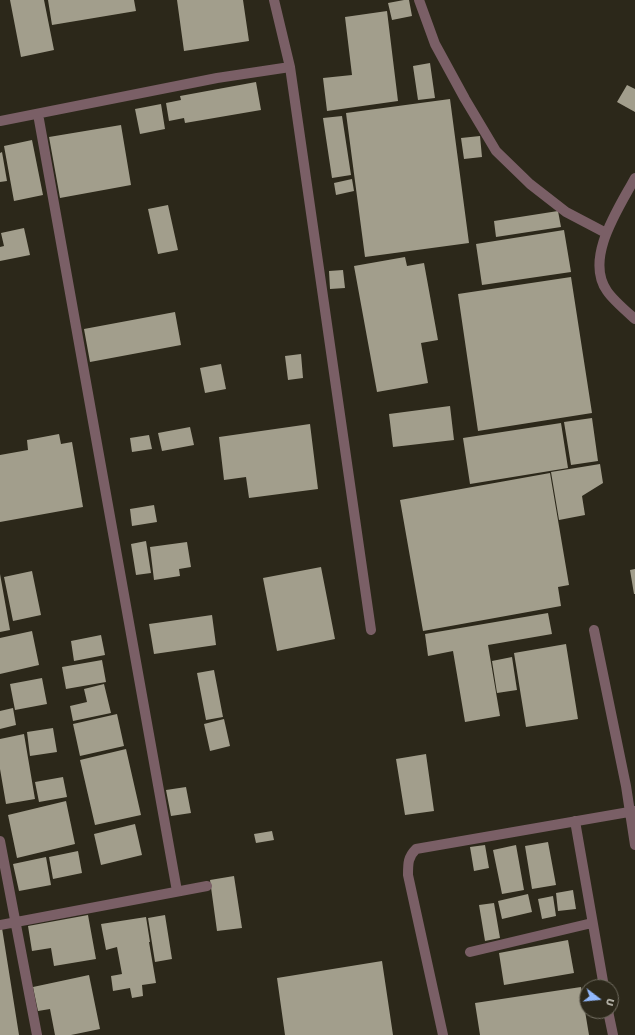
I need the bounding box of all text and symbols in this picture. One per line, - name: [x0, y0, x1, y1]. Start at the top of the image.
- north arrow: [579, 979, 619, 1019]
- text: U: [604, 997, 616, 1007]

